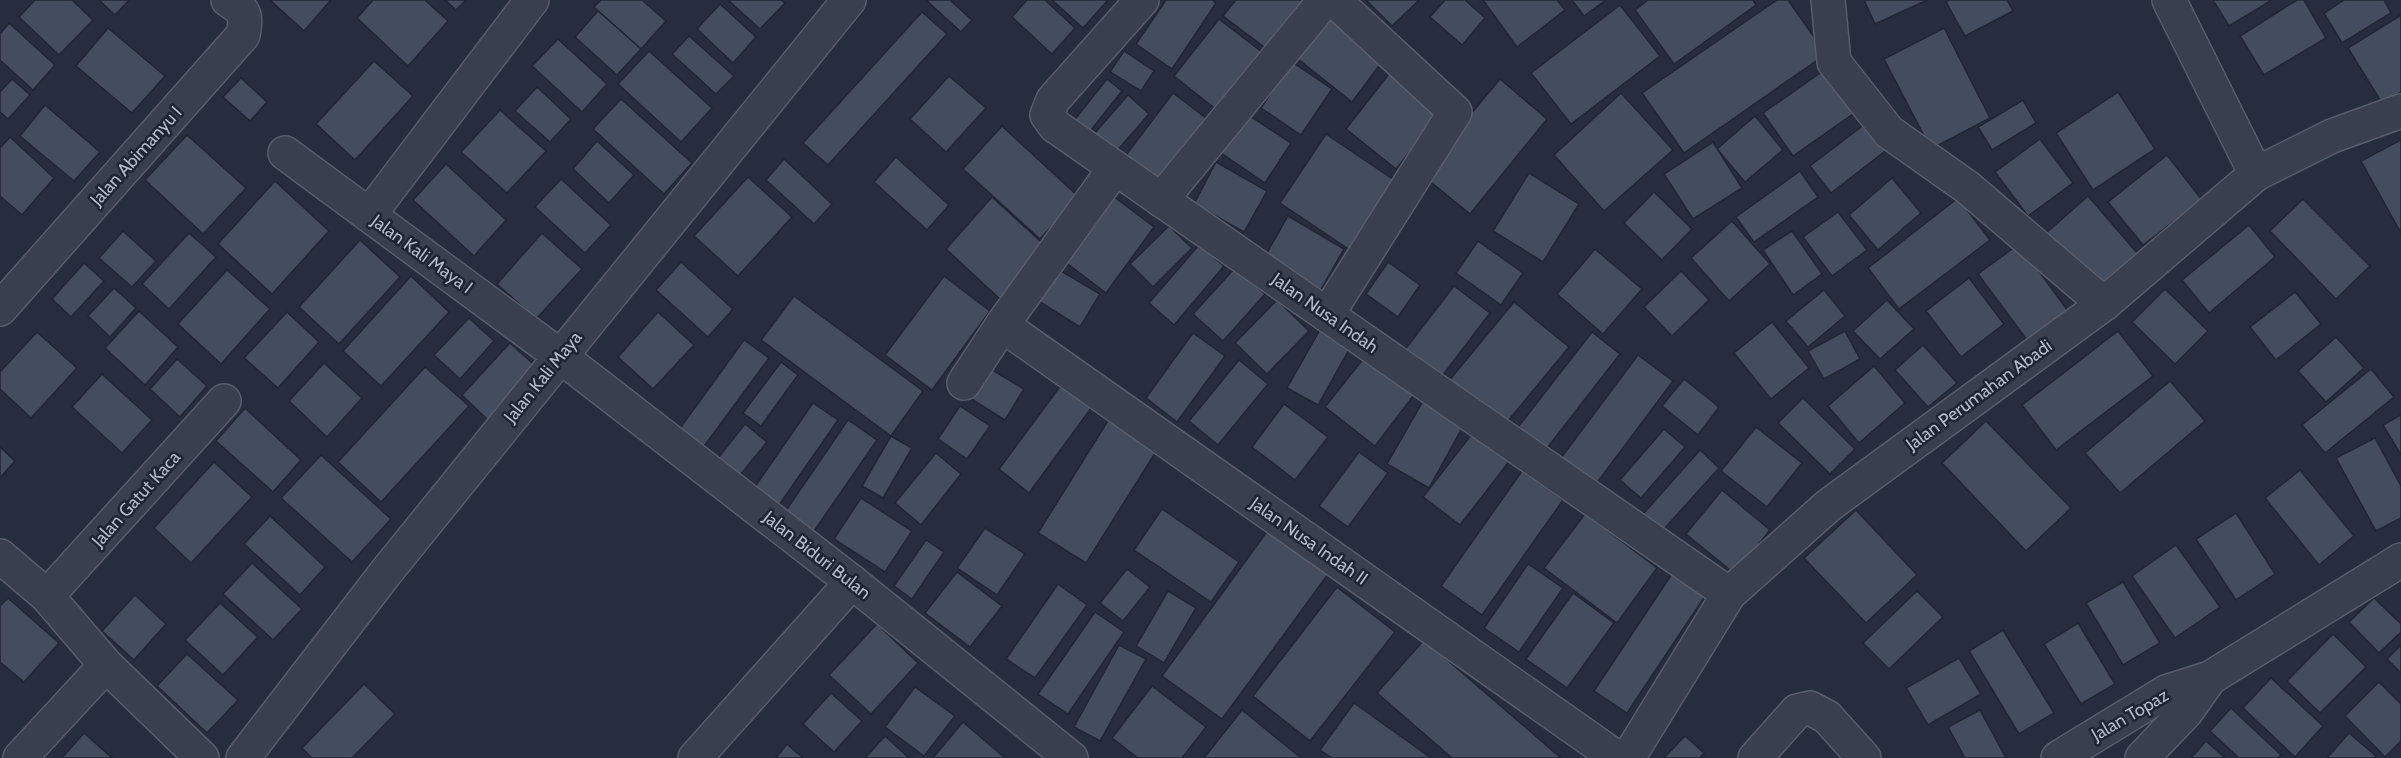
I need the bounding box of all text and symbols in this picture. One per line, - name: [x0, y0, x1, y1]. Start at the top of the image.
- street label: Jalan Abimanyu I: [85, 102, 186, 211]
- street label: Jalan Kali Maya I: [366, 209, 477, 298]
- street label: Jalan Nusa Indah: [1267, 268, 1382, 358]
- street label: Jalan Kali Maya: [499, 327, 587, 428]
- street label: Jalan Perumahan Abadi: [1901, 335, 2056, 456]
- street label: Jalan Gatut Kaca: [86, 446, 185, 552]
- street label: Jalan Nusa Indah II: [1245, 492, 1372, 590]
- street label: Jalan Biduri Bulan: [758, 506, 875, 604]
- street label: Jalan Topaz: [2087, 684, 2173, 746]

